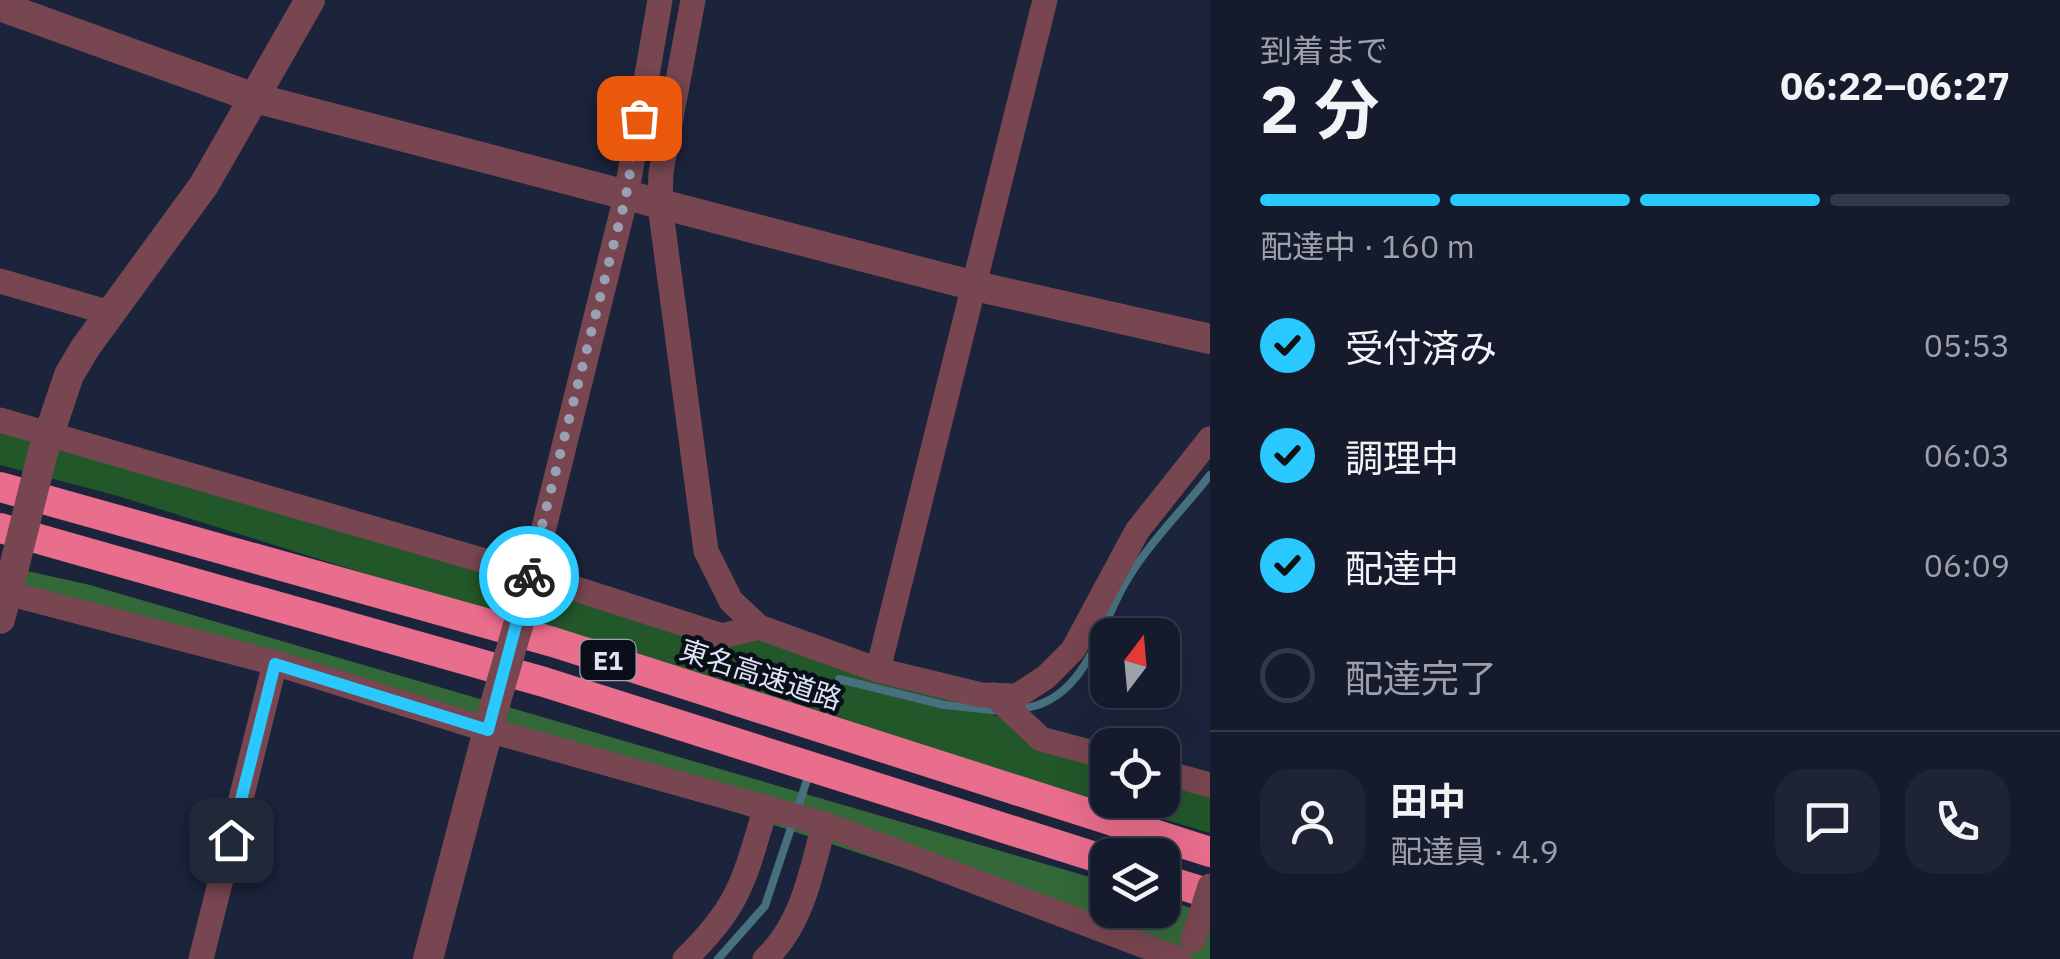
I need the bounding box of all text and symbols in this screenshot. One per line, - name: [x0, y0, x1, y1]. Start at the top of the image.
- text: 到着まで: [1260, 29, 1388, 71]
- text: 06:22–06:27: [1780, 61, 2010, 110]
- text: 2 分: [1260, 66, 1379, 151]
- pin: [597, 76, 682, 161]
- icon: bag: [612, 91, 667, 146]
- text: 配達中 · 160 m: [1260, 225, 1475, 267]
- icon: check: [1260, 318, 1315, 373]
- text: 受付済み: [1345, 323, 1497, 372]
- text: 05:53: [1924, 324, 2010, 366]
- icon: check: [1260, 428, 1315, 483]
- text: 調理中: [1345, 433, 1459, 482]
- text: 06:03: [1924, 434, 2010, 476]
- courier: [479, 526, 579, 626]
- icon: check: [1260, 538, 1315, 593]
- text: 配達中: [1345, 543, 1459, 592]
- text: 06:09: [1924, 544, 2010, 586]
- icon: bike: [502, 549, 557, 604]
- north arrow: [1090, 618, 1180, 708]
- map controls: [1090, 618, 1180, 928]
- street label: 東名高速道路: [675, 630, 847, 718]
- road number: E1: [580, 640, 636, 680]
- text: 配達完了: [1345, 653, 1497, 702]
- button: locate: [1090, 728, 1180, 818]
- button: person: [1260, 769, 1365, 874]
- button: chat: [1775, 769, 1880, 874]
- button: phone: [1905, 769, 2010, 874]
- text: 田中: [1390, 776, 1466, 825]
- pin: [189, 798, 274, 883]
- icon: home: [204, 813, 259, 868]
- text: 配達員 · 4.9: [1390, 830, 1559, 872]
- button: layers: [1090, 838, 1180, 928]

